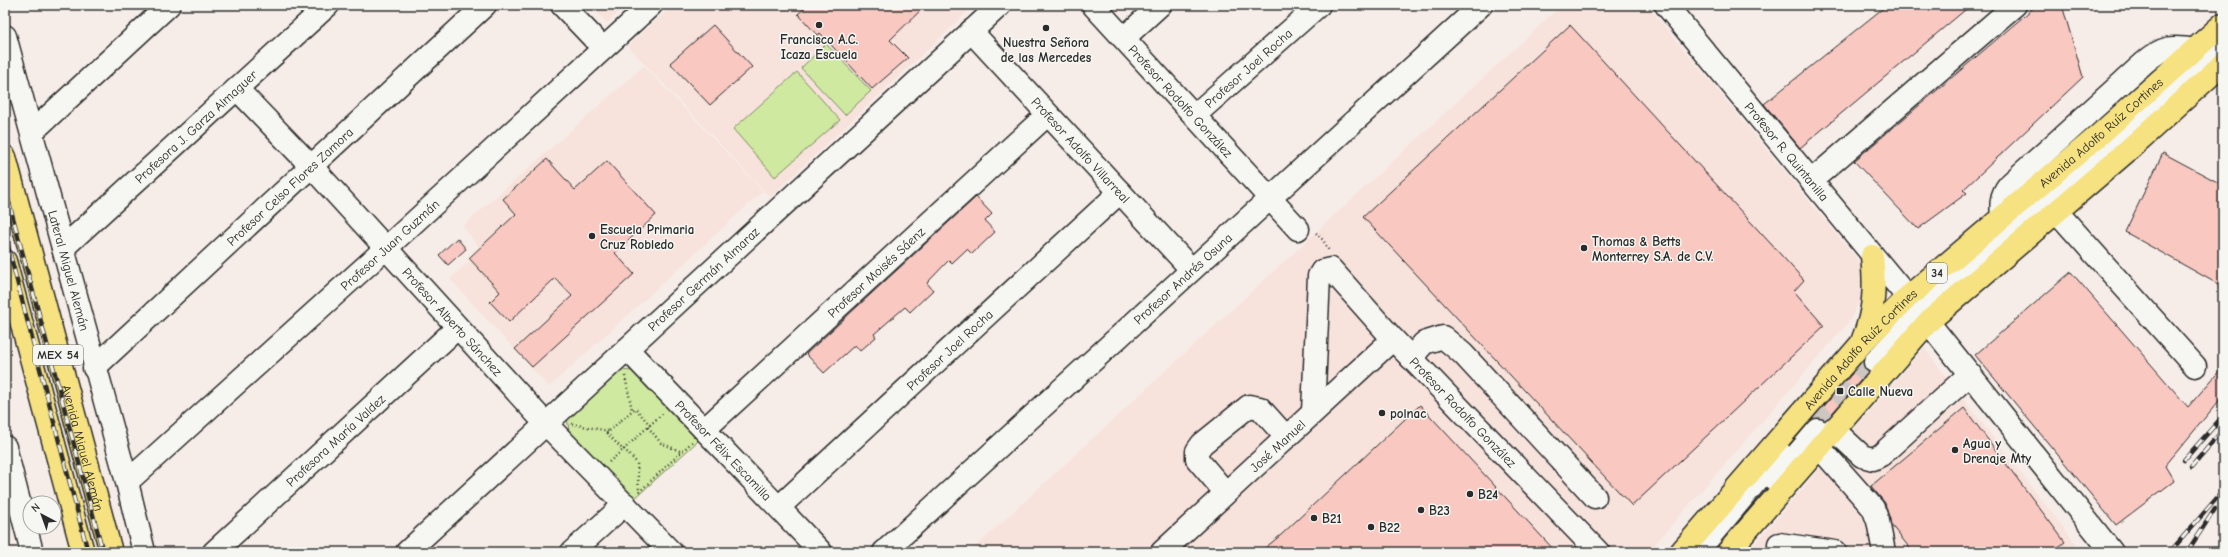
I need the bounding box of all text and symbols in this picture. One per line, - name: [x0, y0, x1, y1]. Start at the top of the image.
- marker: Francisco A.C. Icaza Escuela: [814, 20, 824, 30]
- marker: Nuestra Señora de las Mercedes: [1041, 23, 1051, 33]
- street label: Profesor Joel Rocha: [1202, 26, 1295, 111]
- place label: Francisco A.C. Icaza Escuela: [780, 32, 858, 62]
- place label: Nuestra Señora de las Mercedes: [1001, 35, 1092, 65]
- street label: Profesor Rodolfo González: [1125, 42, 1236, 161]
- street label: Profesora J. Garza Almaguer: [132, 66, 261, 186]
- street label: Avenida Adolfo Ruíz Cortines: [2036, 75, 2166, 191]
- street label: Profesor Adolfo Villarreal: [1028, 94, 1133, 206]
- street label: Profesor R. Quintanilla: [1742, 99, 1832, 204]
- street label: Profesor Celso Flores Zamora: [224, 124, 356, 249]
- street label: Profesor Juan Guzmán: [338, 196, 442, 294]
- street label: Lateral Miguel Alemán: [45, 209, 92, 333]
- place label: Escuela Primaria Cruz Robledo: [600, 222, 694, 252]
- street label: Profesor Germán Almaraz: [645, 224, 763, 334]
- street label: Profesor Moisés Sáenz: [825, 224, 928, 321]
- street label: Profesor Andrés Osuna: [1131, 230, 1235, 327]
- marker: Escuela Primaria Cruz Robledo: [587, 231, 597, 241]
- place label: Thomas & Betts Monterrey S.A. de C.V.: [1592, 234, 1713, 264]
- marker: Thomas & Betts Monterrey S.A. de C.V.: [1579, 243, 1589, 253]
- road number: 34: [1927, 263, 1947, 283]
- street label: Profesor Alberto Sánchez: [399, 265, 505, 379]
- street label: Avenida Adolfo Ruíz Cortines: [1801, 286, 1920, 413]
- street label: Profesor Joel Rocha: [904, 307, 996, 393]
- road number: MEX 54: [33, 345, 83, 365]
- street label: Profesor Rodolfo González: [1407, 354, 1520, 471]
- street label: Avenida Miguel Alemán: [58, 383, 107, 513]
- place label: Calle Nueva: [1848, 384, 1913, 399]
- marker: Calle Nueva: [1835, 386, 1845, 396]
- street label: Profesora María Valdez: [283, 391, 388, 490]
- street label: Profesor Félix Escamilla: [672, 397, 775, 504]
- place label: polnac: [1390, 406, 1426, 421]
- marker: polnac: [1377, 408, 1387, 418]
- street label: José Manuel: [1247, 417, 1309, 475]
- place label: Agua y Drenaje Mty: [1963, 436, 2031, 466]
- marker: Agua y Drenaje Mty: [1950, 445, 1960, 455]
- place label: B24: [1478, 487, 1498, 502]
- marker: B24: [1465, 489, 1475, 499]
- north arrow: [22, 495, 62, 535]
- text: N: [29, 501, 43, 515]
- place label: B23: [1429, 503, 1450, 518]
- marker: B23: [1416, 505, 1426, 515]
- place label: B21: [1322, 511, 1342, 526]
- marker: B21: [1309, 513, 1319, 523]
- place label: B22: [1379, 520, 1400, 535]
- marker: B22: [1366, 522, 1376, 532]

